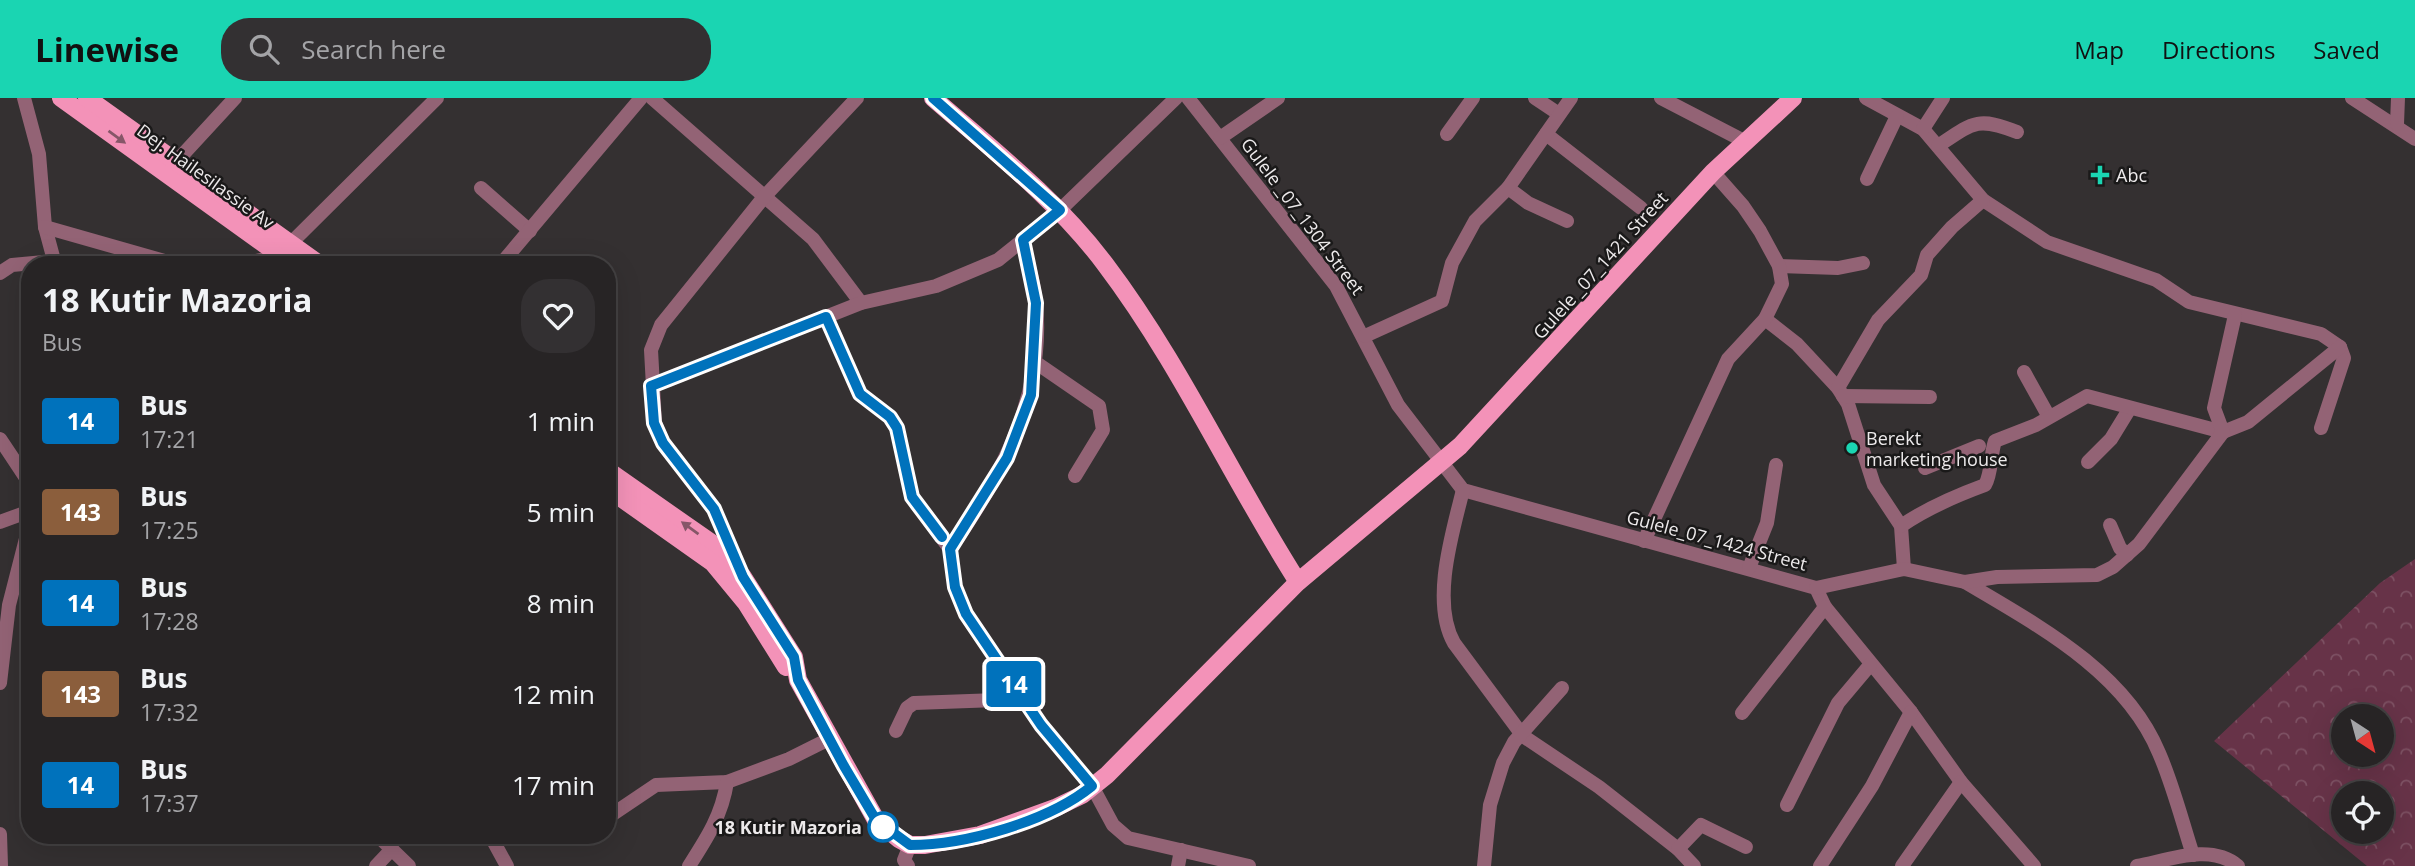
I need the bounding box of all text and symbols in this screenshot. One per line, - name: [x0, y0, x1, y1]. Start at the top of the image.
- search box: [221, 18, 711, 81]
- text: Linewise: [35, 27, 179, 72]
- icon: search: [245, 30, 283, 68]
- text: Search here: [301, 31, 446, 67]
- text: Map: [2074, 33, 2124, 66]
- text: Directions: [2162, 33, 2275, 66]
- text: Saved: [2313, 33, 2380, 66]
- street label: Dej. Hailesilassie Av: [133, 118, 279, 234]
- one-way arrow: [107, 130, 126, 144]
- street label: Gulele _07_1304 Street: [1236, 133, 1370, 299]
- place label: Abc: [2116, 163, 2147, 187]
- marker: Abc: [2090, 165, 2110, 185]
- street label: Gulele _07_1421 Street: [1527, 186, 1673, 344]
- text: 18 Kutir Mazoria: [42, 277, 312, 322]
- button: heart: [521, 279, 595, 353]
- text: Bus: [42, 326, 82, 358]
- text: Bus: [140, 387, 187, 423]
- text: 1 min: [527, 403, 595, 439]
- text: 14: [67, 404, 94, 437]
- text: 17:21: [140, 423, 199, 455]
- place label: Berekt marketing house: [1866, 426, 2008, 471]
- marker: Berekt marketing house: [1844, 440, 1860, 456]
- text: Bus: [140, 478, 187, 514]
- text: 5 min: [527, 494, 595, 530]
- text: 143: [60, 495, 101, 528]
- street label: Gulele_07_1424 Street: [1624, 504, 1810, 576]
- text: 17:25: [140, 514, 199, 546]
- one-way arrow: [681, 521, 699, 535]
- text: Bus: [140, 569, 187, 605]
- text: 8 min: [527, 585, 595, 621]
- text: 14: [67, 586, 94, 619]
- text: 17:28: [140, 605, 199, 637]
- text: Bus: [140, 660, 187, 696]
- line badge: 14: [982, 661, 1046, 707]
- text: 14: [1000, 667, 1028, 700]
- text: 12 min: [512, 676, 595, 712]
- text: 143: [60, 677, 101, 710]
- text: 17:32: [140, 696, 199, 728]
- north arrow: [2331, 704, 2394, 766]
- map controls: [2331, 704, 2394, 844]
- text: Bus: [140, 751, 187, 787]
- text: 17 min: [512, 767, 595, 803]
- text: 14: [67, 768, 94, 801]
- button: locate: [2331, 781, 2394, 844]
- text: 17:37: [140, 787, 199, 819]
- marker: 18 Kutir Mazoria: [868, 812, 898, 842]
- place label: 18 Kutir Mazoria: [714, 815, 862, 839]

